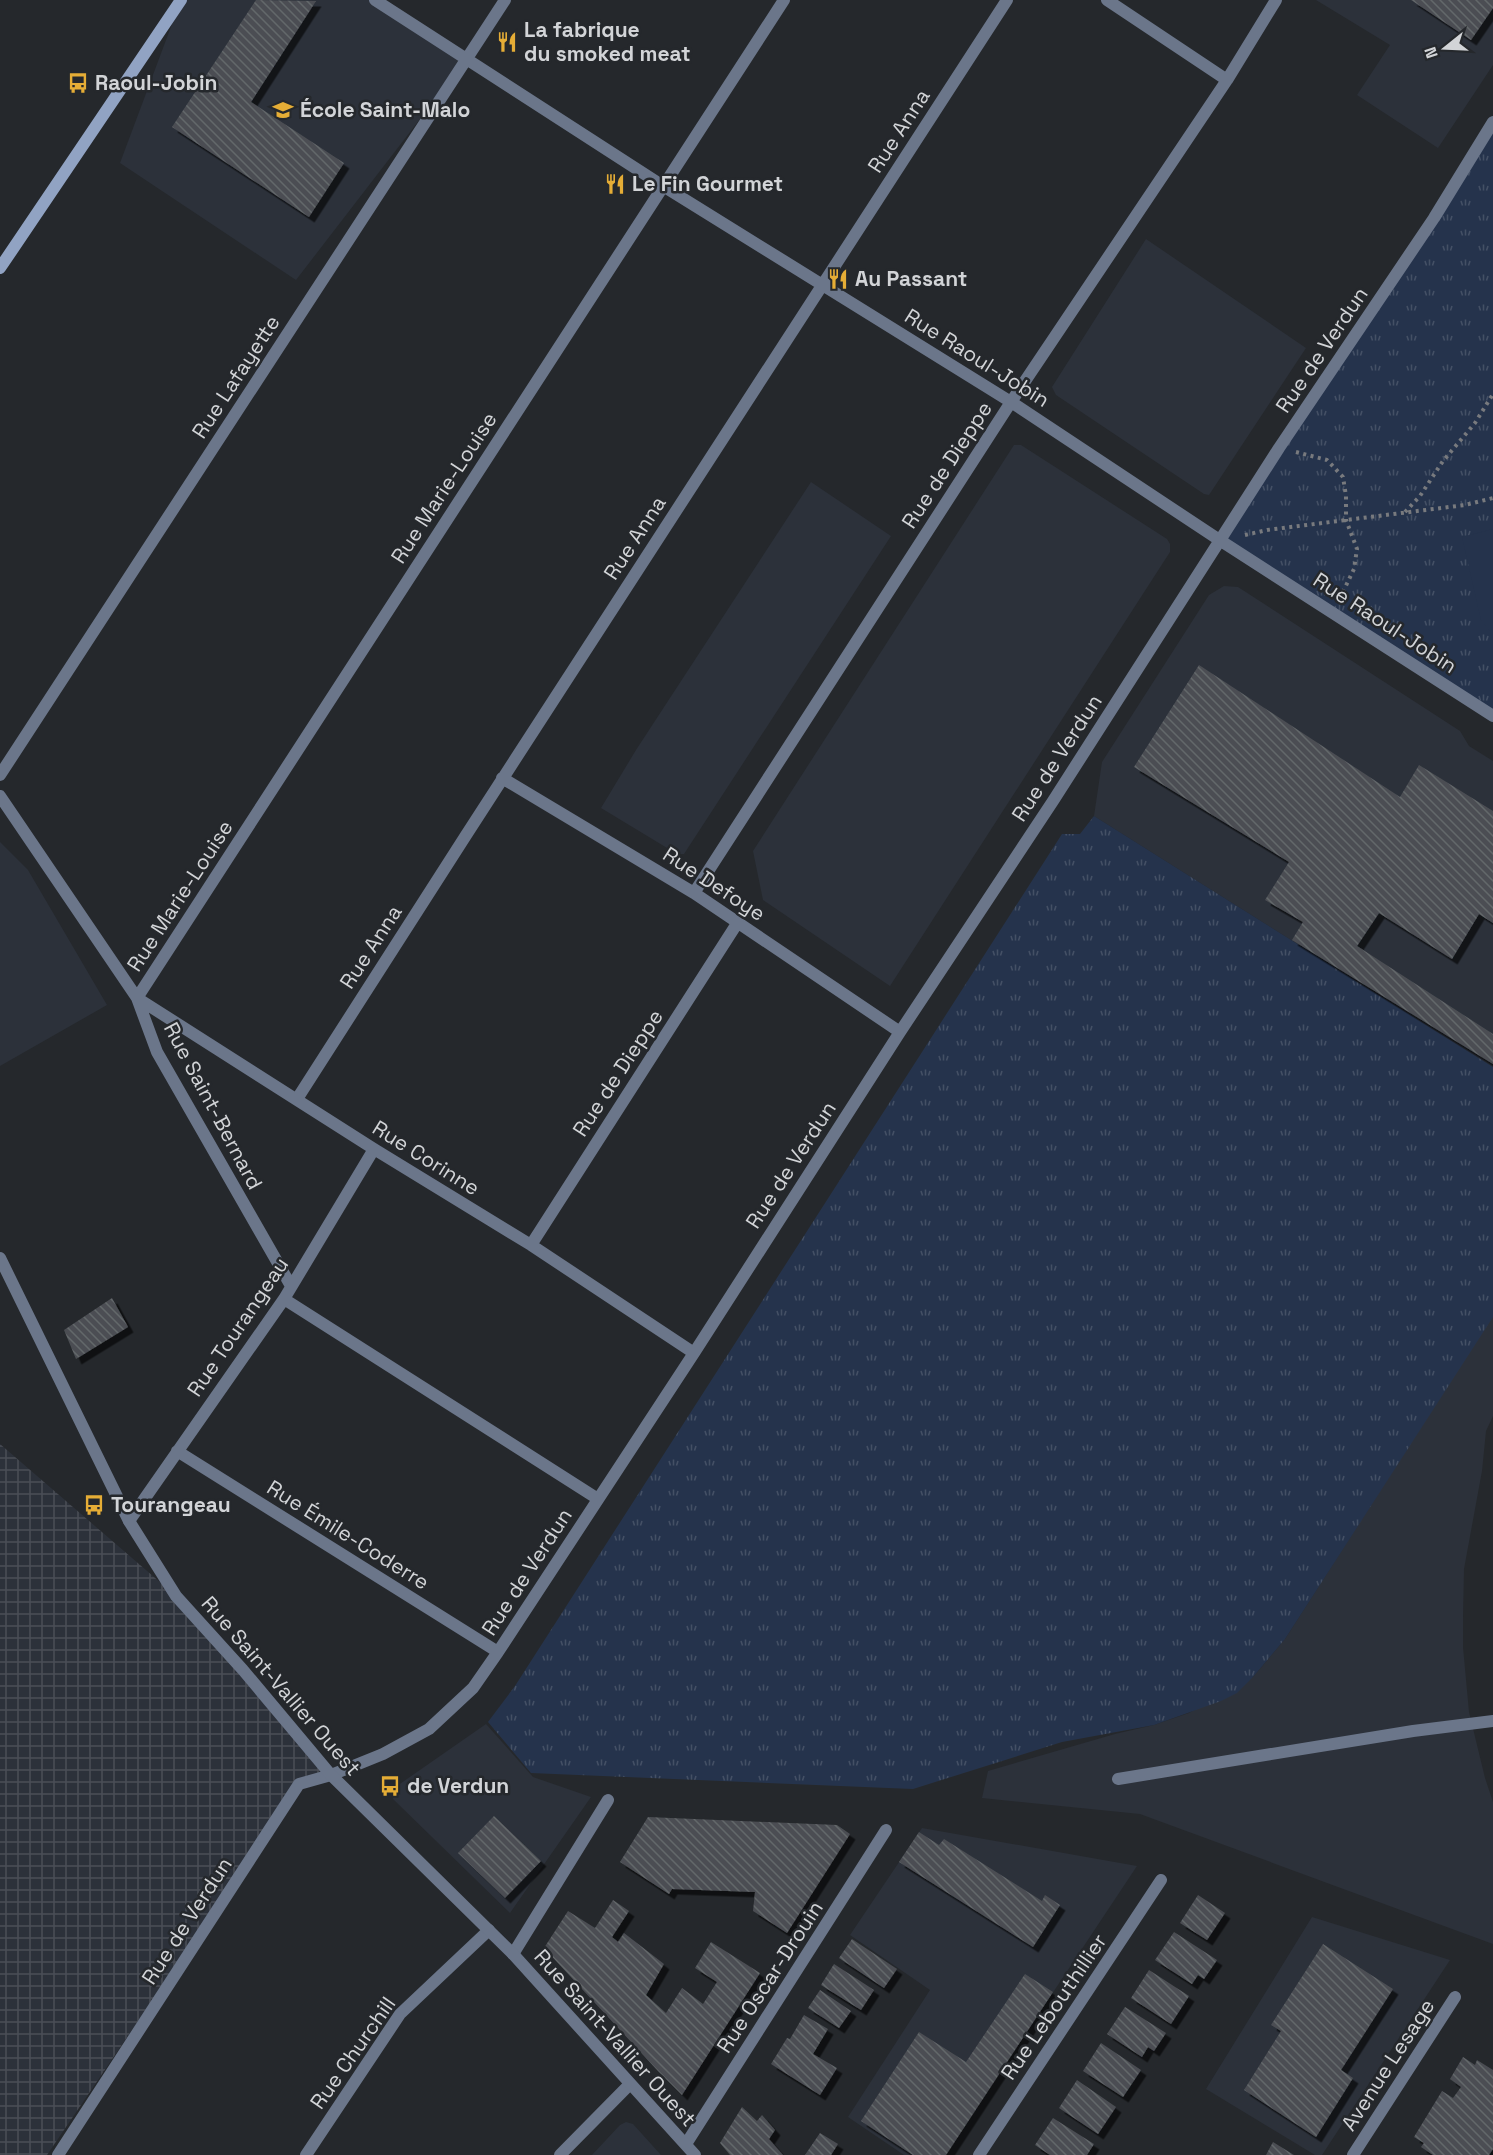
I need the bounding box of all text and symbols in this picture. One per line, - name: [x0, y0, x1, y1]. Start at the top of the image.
- place label: La fabrique du smoked meat: [524, 16, 691, 67]
- north arrow: [1415, 18, 1475, 78]
- restaurant icon: La fabrique du smoked meat: [495, 30, 519, 54]
- text: N: [1420, 44, 1443, 61]
- place label: Raoul-Jobin: [95, 69, 217, 96]
- bus stop icon: Raoul-Jobin: [66, 71, 90, 95]
- street label: Rue Anna: [861, 84, 936, 178]
- place label: École Saint-Malo: [300, 96, 470, 123]
- school or university icon: École Saint-Malo: [271, 98, 295, 122]
- place label: Le Fin Gourmet: [632, 170, 783, 197]
- restaurant icon: Le Fin Gourmet: [603, 172, 627, 196]
- place label: Au Passant: [855, 265, 967, 292]
- restaurant icon: Au Passant: [826, 267, 850, 291]
- street label: Rue de Verdun: [1269, 281, 1374, 418]
- street label: Rue Raoul-Jobin: [900, 302, 1055, 413]
- street label: Rue Lafayette: [186, 310, 286, 444]
- street label: Rue de Dieppe: [895, 396, 998, 533]
- street label: Rue Marie-Louise: [385, 407, 503, 569]
- street label: Rue Anna: [597, 491, 672, 585]
- street label: Rue Raoul-Jobin: [1308, 566, 1462, 679]
- street label: Rue de Verdun: [1005, 689, 1108, 826]
- street label: Rue Marie-Louise: [121, 815, 239, 977]
- street label: Rue Defoye: [658, 840, 771, 927]
- street label: Rue Anna: [333, 900, 408, 994]
- street label: Rue de Dieppe: [566, 1004, 669, 1141]
- street label: Rue Saint-Bernard: [158, 1017, 269, 1194]
- street label: Rue de Verdun: [739, 1096, 842, 1233]
- street label: Rue Corinne: [368, 1114, 485, 1201]
- street label: Rue Tourangeau: [181, 1252, 294, 1402]
- street label: Rue Émile-Coderre: [262, 1474, 434, 1595]
- place label: Tourangeau: [111, 1491, 231, 1518]
- bus stop icon: Tourangeau: [82, 1493, 106, 1517]
- street label: Rue de Verdun: [475, 1503, 578, 1640]
- street label: Rue Saint-Vallier Ouest: [196, 1590, 367, 1781]
- place label: de Verdun: [407, 1772, 509, 1799]
- bus stop icon: de Verdun: [378, 1774, 402, 1798]
- street label: Rue de Verdun: [135, 1852, 238, 1989]
- street label: Rue Oscar-Drouin: [710, 1896, 829, 2058]
- street label: Rue Lebouthillier: [995, 1928, 1113, 2085]
- street label: Rue Saint-Vallier Ouest: [528, 1943, 702, 2132]
- street label: Rue Churchill: [304, 1991, 401, 2114]
- street label: Avenue Lesage: [1335, 1994, 1440, 2136]

